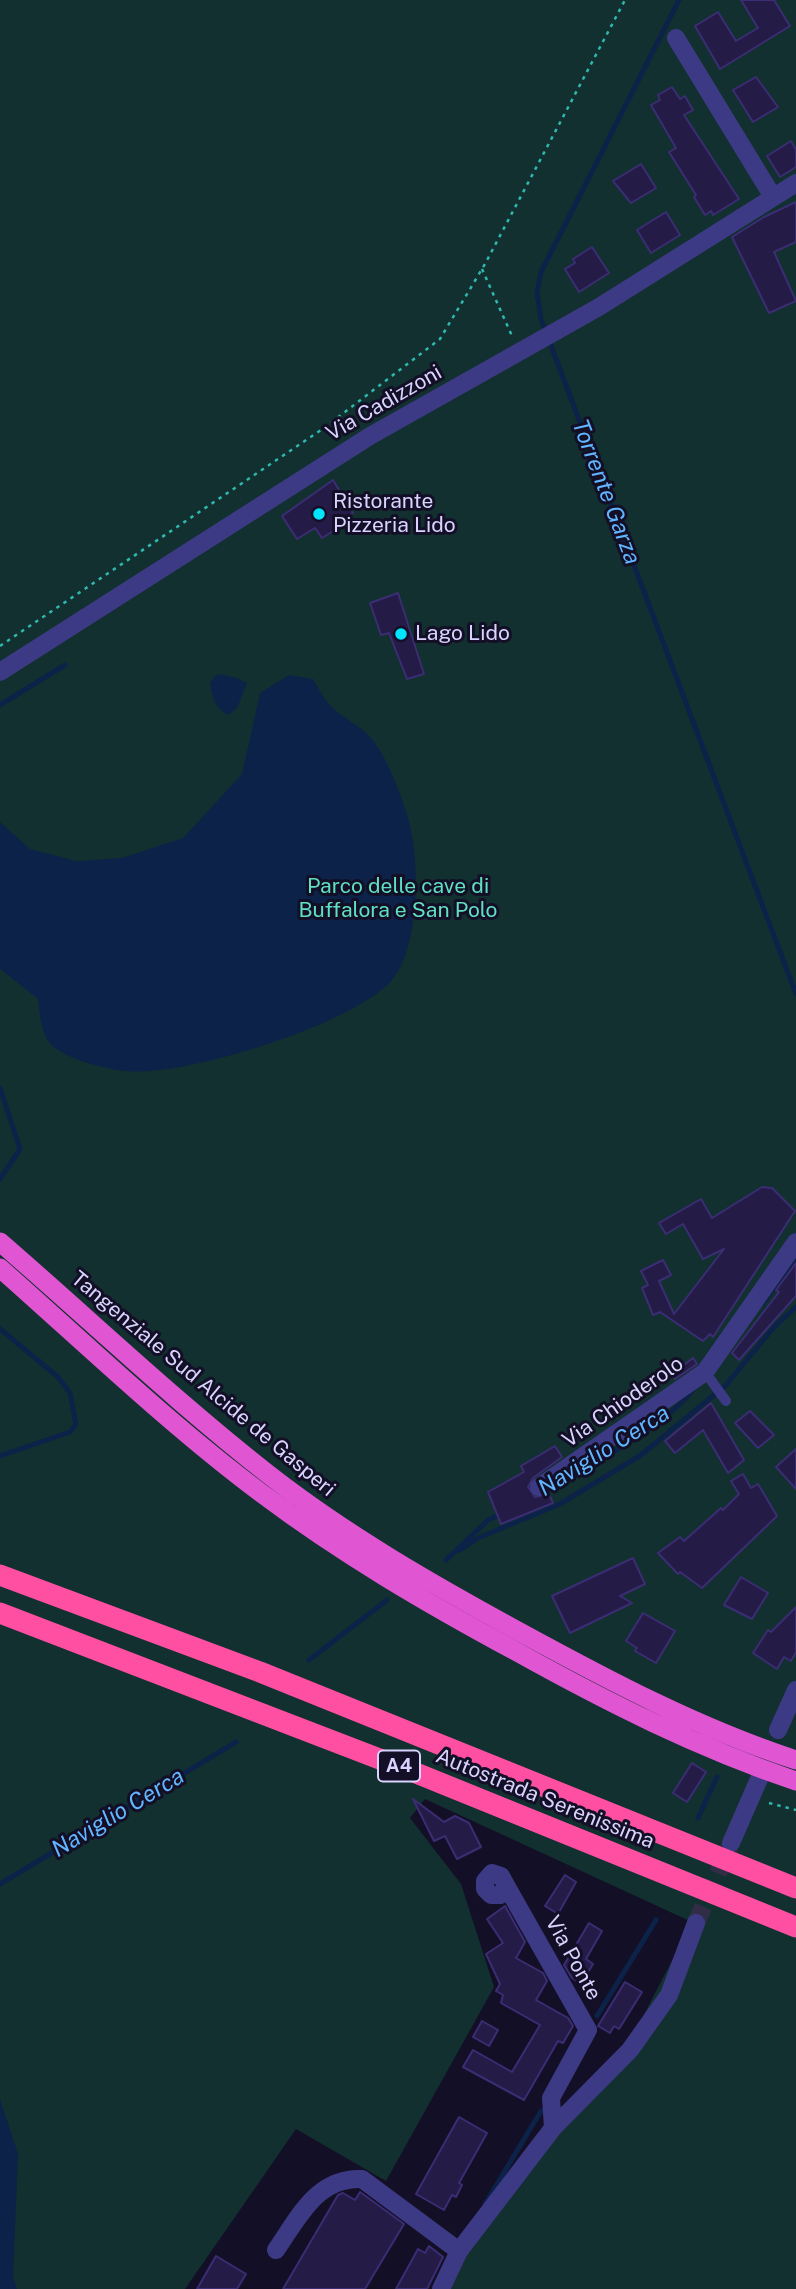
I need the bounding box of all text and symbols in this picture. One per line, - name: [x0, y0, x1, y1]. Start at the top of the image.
- street label: Via Cadizzoni: [322, 360, 446, 446]
- water label: Torrente Garza: [566, 416, 646, 568]
- place label: Ristorante Pizzeria Lido: [333, 489, 456, 539]
- marker: Ristorante Pizzeria Lido: [311, 506, 327, 522]
- place label: Lago Lido: [415, 621, 510, 647]
- marker: Lago Lido: [393, 626, 409, 642]
- park label: Parco delle cave di Buffalora e San Polo: [299, 874, 497, 924]
- street label: Tangenziale Sud Alcide de Gasperi: [66, 1266, 340, 1502]
- street label: Via Chioderolo: [558, 1351, 688, 1453]
- water label: Naviglio Cerca: [533, 1400, 675, 1502]
- street label: Autostrada Serenissima: [432, 1744, 658, 1854]
- road number: A4: [378, 1750, 420, 1782]
- water label: Naviglio Cerca: [47, 1763, 189, 1863]
- street label: Via Ponte: [540, 1911, 606, 2005]

